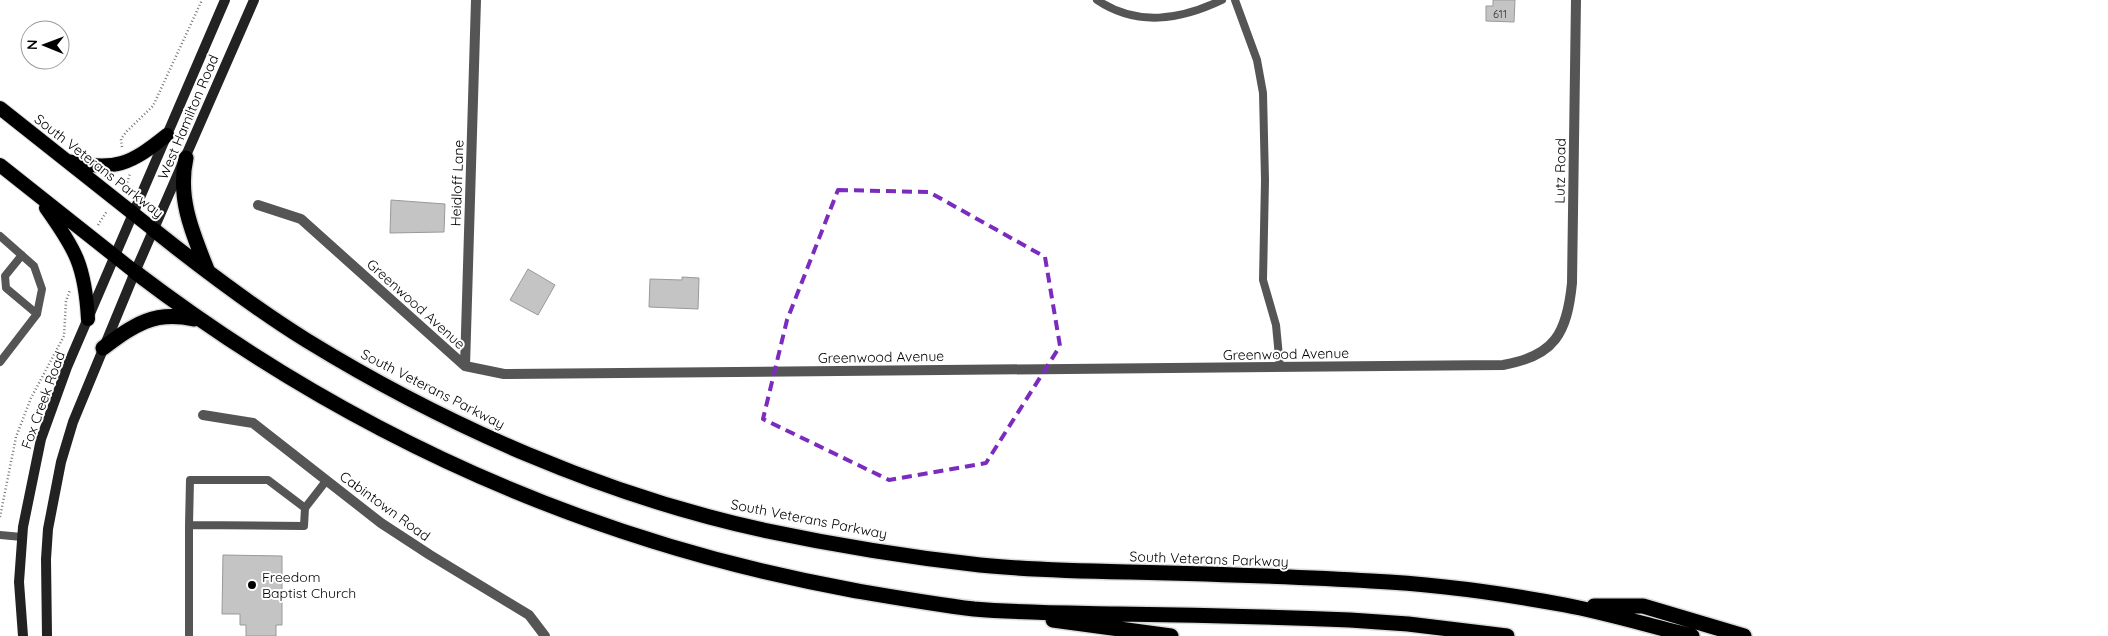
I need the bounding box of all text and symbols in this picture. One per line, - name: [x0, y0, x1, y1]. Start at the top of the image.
- house number: 611: [1493, 7, 1507, 21]
- north arrow: [20, 20, 70, 70]
- text: N: [23, 39, 41, 50]
- street label: West Hamilton Road: [154, 52, 222, 182]
- street label: South Veterans Parkway: [31, 110, 167, 222]
- street label: Lutz Road: [1550, 138, 1570, 204]
- street label: Heidloff Lane: [446, 139, 468, 227]
- street label: Greenwood Avenue: [363, 255, 469, 353]
- street label: Greenwood Avenue: [1223, 344, 1349, 364]
- street label: South Veterans Parkway: [358, 345, 508, 433]
- street label: Greenwood Avenue: [818, 347, 944, 367]
- street label: Fox Creek Road: [17, 349, 69, 451]
- street label: Cabintown Road: [336, 467, 434, 545]
- street label: South Veterans Parkway: [729, 495, 889, 543]
- street label: South Veterans Parkway: [1129, 547, 1289, 571]
- place label: Freedom Baptist Church: [262, 568, 356, 602]
- marker: Freedom Baptist Church: [246, 579, 258, 591]

